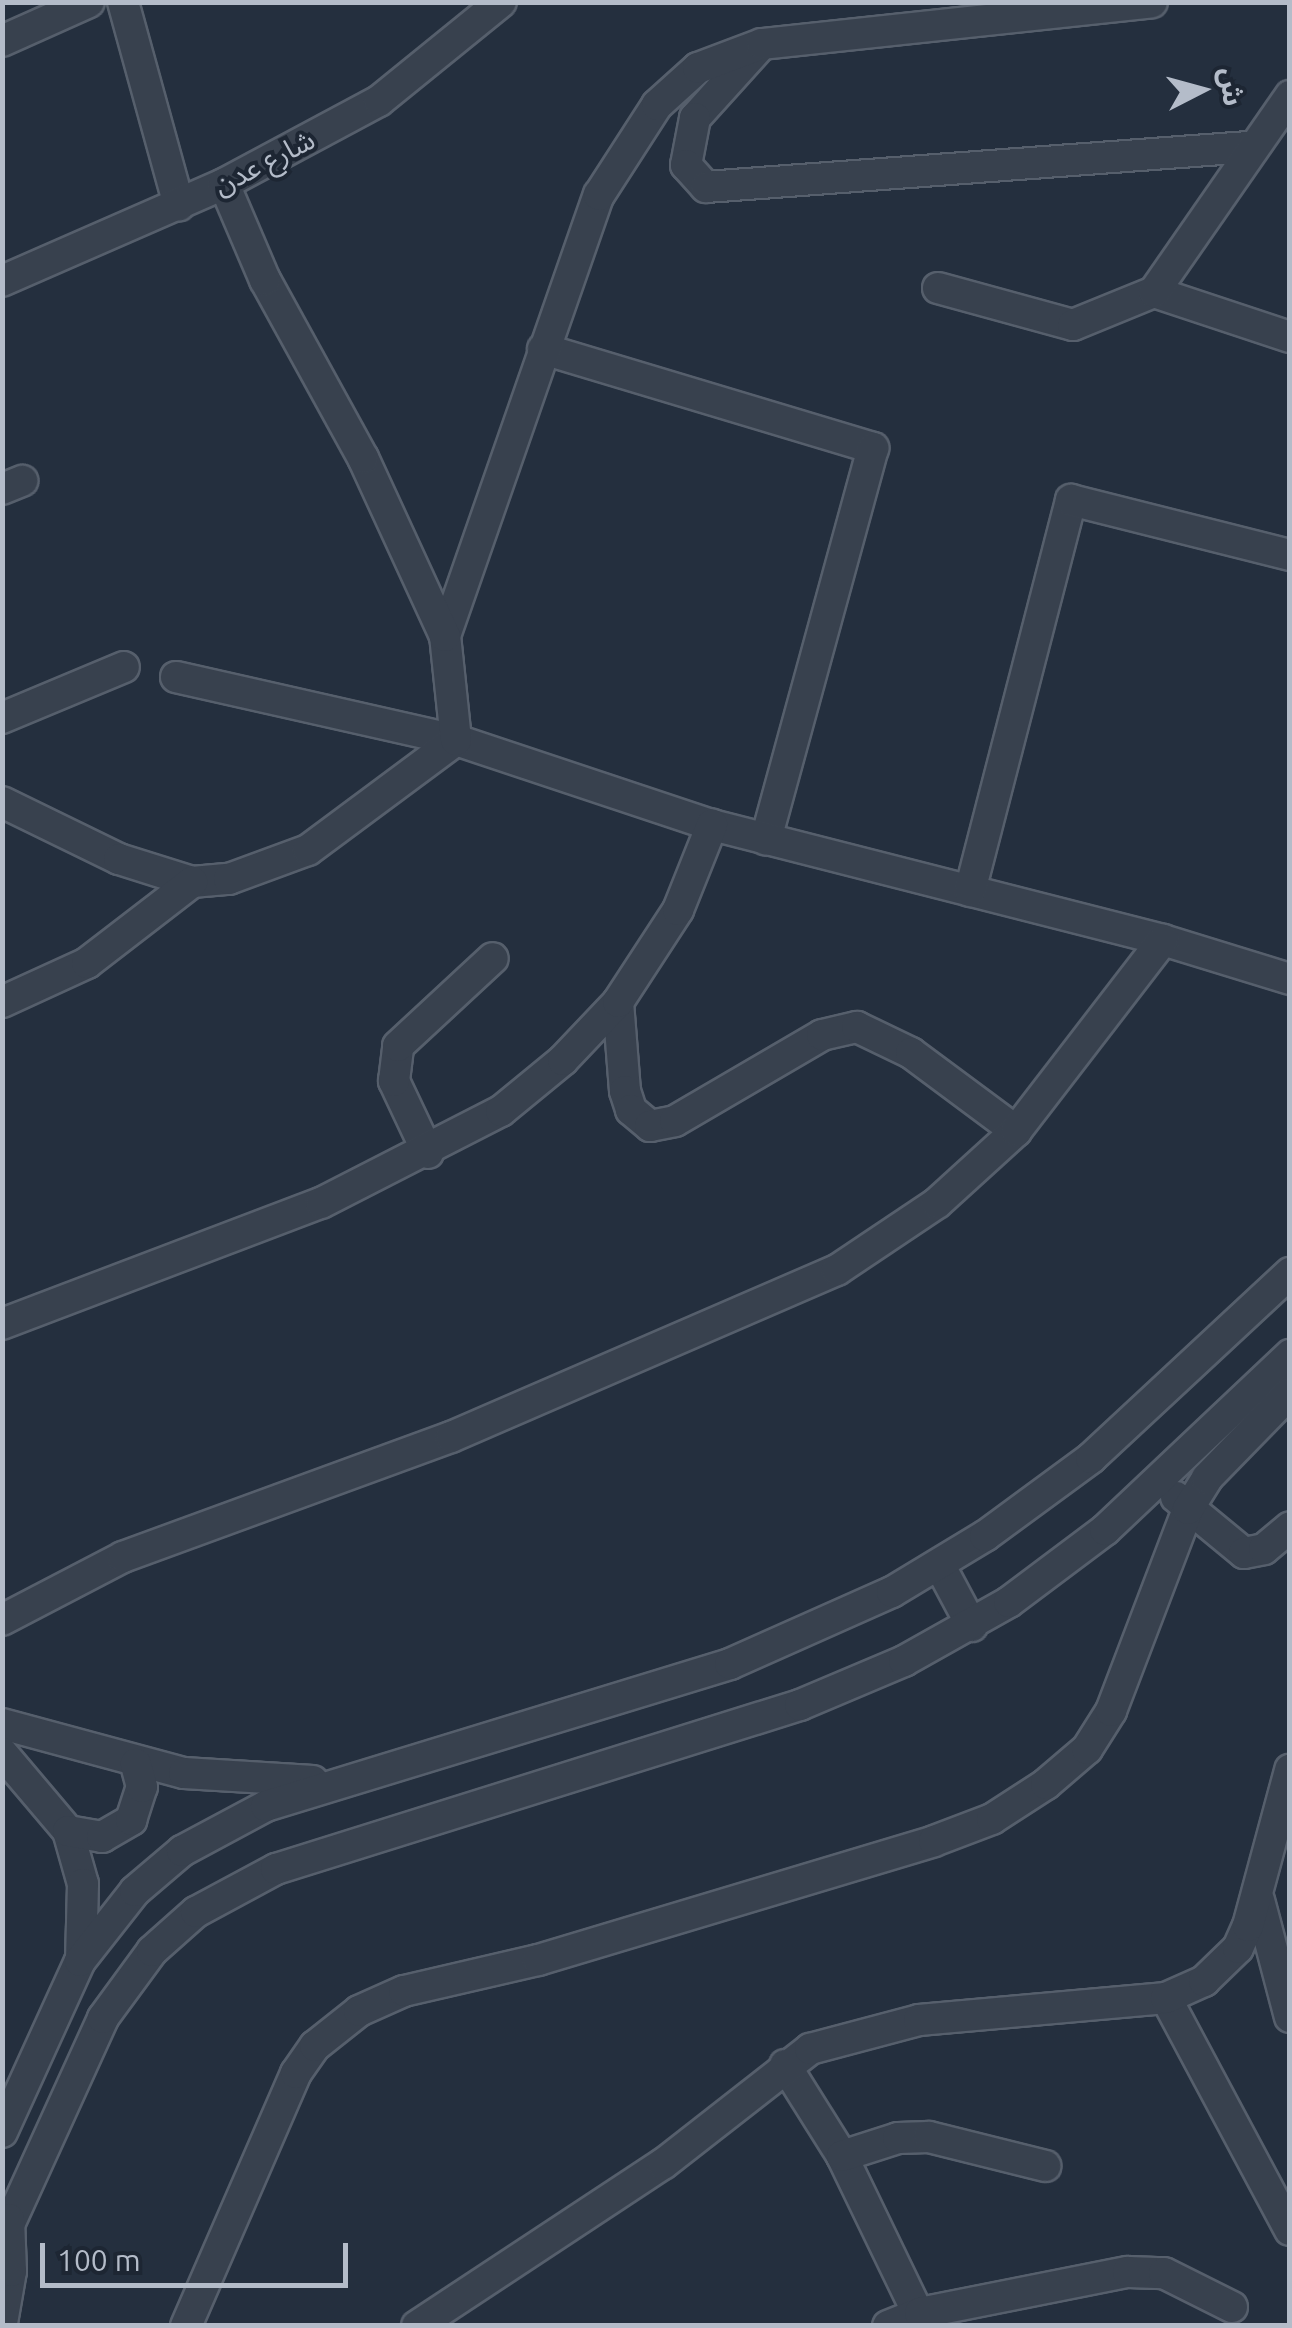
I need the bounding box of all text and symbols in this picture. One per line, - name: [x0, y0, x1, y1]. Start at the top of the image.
- north arrow: [1152, 40, 1252, 140]
- text: ش: [1215, 66, 1250, 108]
- street label: شارع عدن: [208, 122, 320, 202]
- scale bar: [45, 2223, 352, 2285]
- text: 100 m: [57, 2243, 141, 2277]

